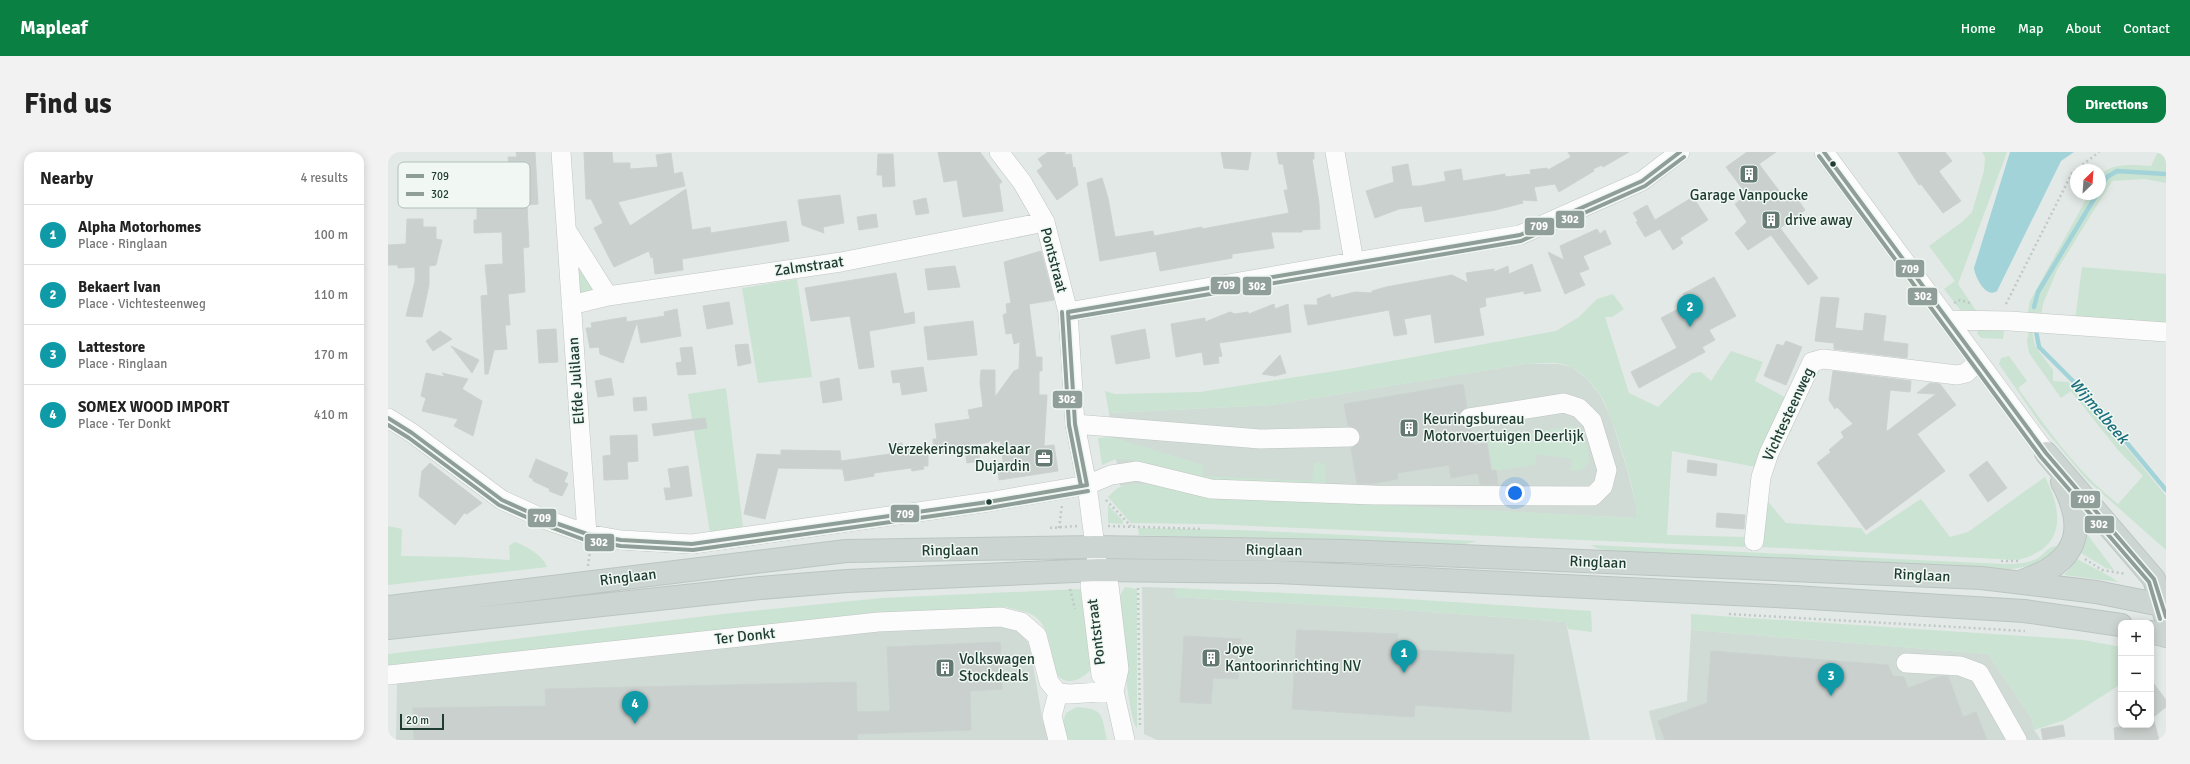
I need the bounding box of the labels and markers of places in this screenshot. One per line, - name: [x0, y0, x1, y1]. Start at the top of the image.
- unlabelled marker: [1828, 159, 1838, 169]
- building icon: Garage Vanpoucke: [1738, 163, 1760, 185]
- place label: Garage Vanpoucke: [1690, 186, 1808, 204]
- building icon: drive away: [1760, 209, 1782, 231]
- place label: drive away: [1785, 211, 1853, 229]
- pin: 2: [1677, 294, 1703, 327]
- place label: Keuringsbureau Motorvoertuigen Deerlijk: [1423, 410, 1585, 445]
- building icon: Keuringsbureau Motorvoertuigen Deerlijk: [1398, 417, 1420, 439]
- place label: Verzekeringsmakelaar Dujardin: [888, 440, 1030, 475]
- office icon: Verzekeringsmakelaar Dujardin: [1033, 447, 1055, 469]
- unlabelled marker: [984, 497, 994, 507]
- place label: Joye Kantoorinrichting NV: [1225, 640, 1362, 675]
- pin: 1: [1391, 640, 1417, 673]
- building icon: Joye Kantoorinrichting NV: [1200, 647, 1222, 669]
- place label: Volkswagen Stockdeals: [959, 650, 1035, 685]
- building icon: Volkswagen Stockdeals: [934, 657, 956, 679]
- pin: 3: [1818, 663, 1844, 696]
- pin: 4: [622, 691, 648, 724]

